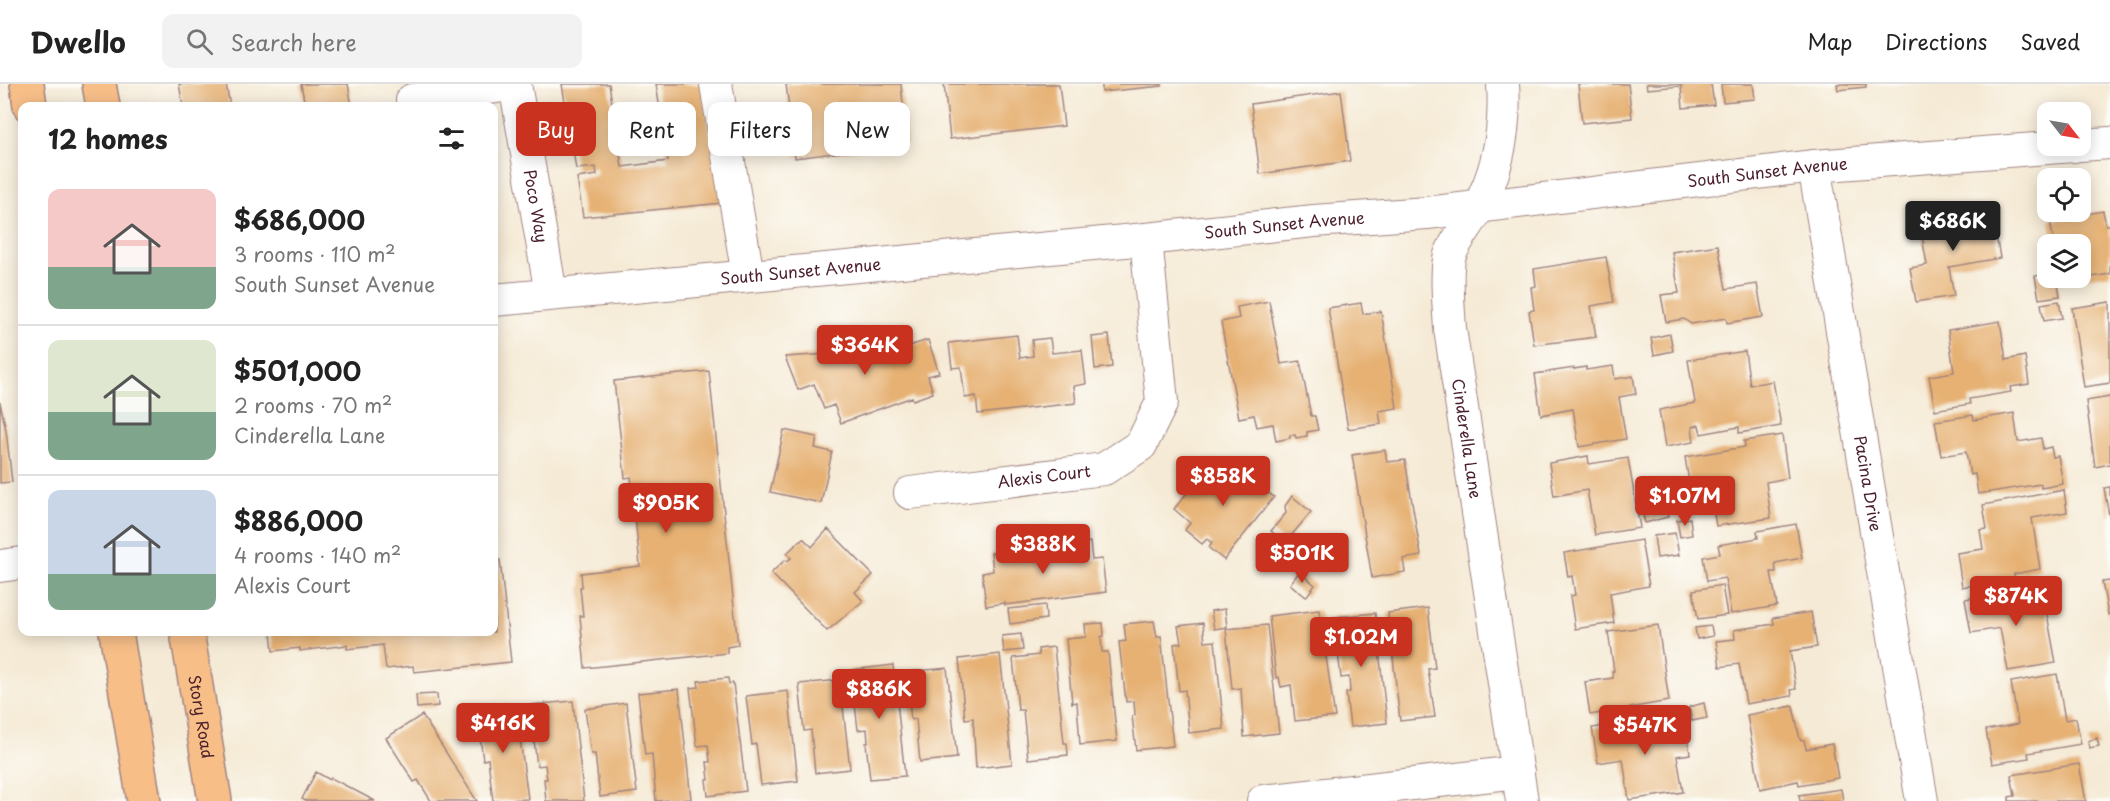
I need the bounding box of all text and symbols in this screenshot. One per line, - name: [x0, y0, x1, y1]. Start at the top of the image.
- search box: [162, 14, 582, 68]
- text: Dwello: [30, 20, 126, 63]
- icon: search: [183, 25, 216, 58]
- text: Search here: [231, 25, 357, 58]
- text: Map: [1807, 25, 1852, 57]
- text: Directions: [1885, 25, 1987, 57]
- text: Saved: [2020, 25, 2080, 57]
- chip: Buy: [516, 102, 596, 156]
- chip: Rent: [608, 102, 696, 156]
- chip: Filters: [708, 102, 812, 156]
- chip: New: [824, 102, 910, 156]
- north arrow: [2037, 102, 2091, 156]
- map controls: [2037, 102, 2091, 288]
- text: 12 homes: [48, 119, 168, 158]
- icon: filters: [435, 122, 468, 155]
- street label: South Sunset Avenue: [1686, 150, 1849, 192]
- street label: Poco Way: [519, 168, 555, 245]
- button: locate: [2037, 168, 2091, 222]
- text: $686,000: [234, 200, 365, 239]
- pin: $686K: [1911, 201, 1995, 252]
- street label: South Sunset Avenue: [1203, 204, 1366, 244]
- text: $686K: [1919, 205, 1987, 235]
- icon: home: [96, 213, 168, 285]
- button: layers: [2037, 234, 2091, 288]
- text: 3 rooms · 110 m²: [234, 239, 396, 269]
- street label: South Sunset Avenue: [719, 251, 882, 290]
- text: South Sunset Avenue: [234, 269, 435, 299]
- pin: $364K: [823, 325, 907, 376]
- text: $364K: [831, 329, 899, 359]
- text: $501,000: [234, 351, 361, 390]
- icon: home: [96, 364, 168, 436]
- street label: Cinderella Lane: [1447, 377, 1489, 500]
- text: 2 rooms · 70 m²: [234, 390, 392, 420]
- text: Cinderella Lane: [234, 420, 385, 450]
- street label: Pacina Drive: [1849, 433, 1889, 533]
- pin: $858K: [1181, 456, 1265, 507]
- street label: Alexis Court: [996, 458, 1092, 493]
- text: $858K: [1190, 460, 1256, 490]
- pin: $1.07M: [1636, 476, 1734, 527]
- text: $1.07M: [1649, 480, 1721, 510]
- pin: $905K: [624, 483, 708, 534]
- text: $905K: [632, 487, 700, 517]
- text: $886,000: [234, 501, 363, 540]
- icon: home: [96, 514, 168, 586]
- pin: $388K: [1001, 524, 1085, 575]
- text: $388K: [1010, 528, 1076, 558]
- pin: $501K: [1260, 533, 1344, 584]
- text: $501K: [1270, 537, 1334, 567]
- text: 4 rooms · 140 m²: [234, 540, 401, 570]
- text: Alexis Court: [234, 570, 351, 600]
- pin: $874K: [1974, 576, 2058, 627]
- text: $874K: [1984, 580, 2048, 610]
- pin: $1.02M: [1312, 617, 1410, 668]
- text: $1.02M: [1324, 621, 1398, 651]
- pin: $886K: [837, 669, 921, 720]
- street label: Story Road: [183, 673, 221, 760]
- text: $886K: [846, 673, 912, 703]
- pin: $416K: [461, 703, 545, 754]
- pin: $547K: [1603, 705, 1687, 756]
- text: $416K: [470, 707, 536, 737]
- text: $547K: [1613, 709, 1677, 739]

